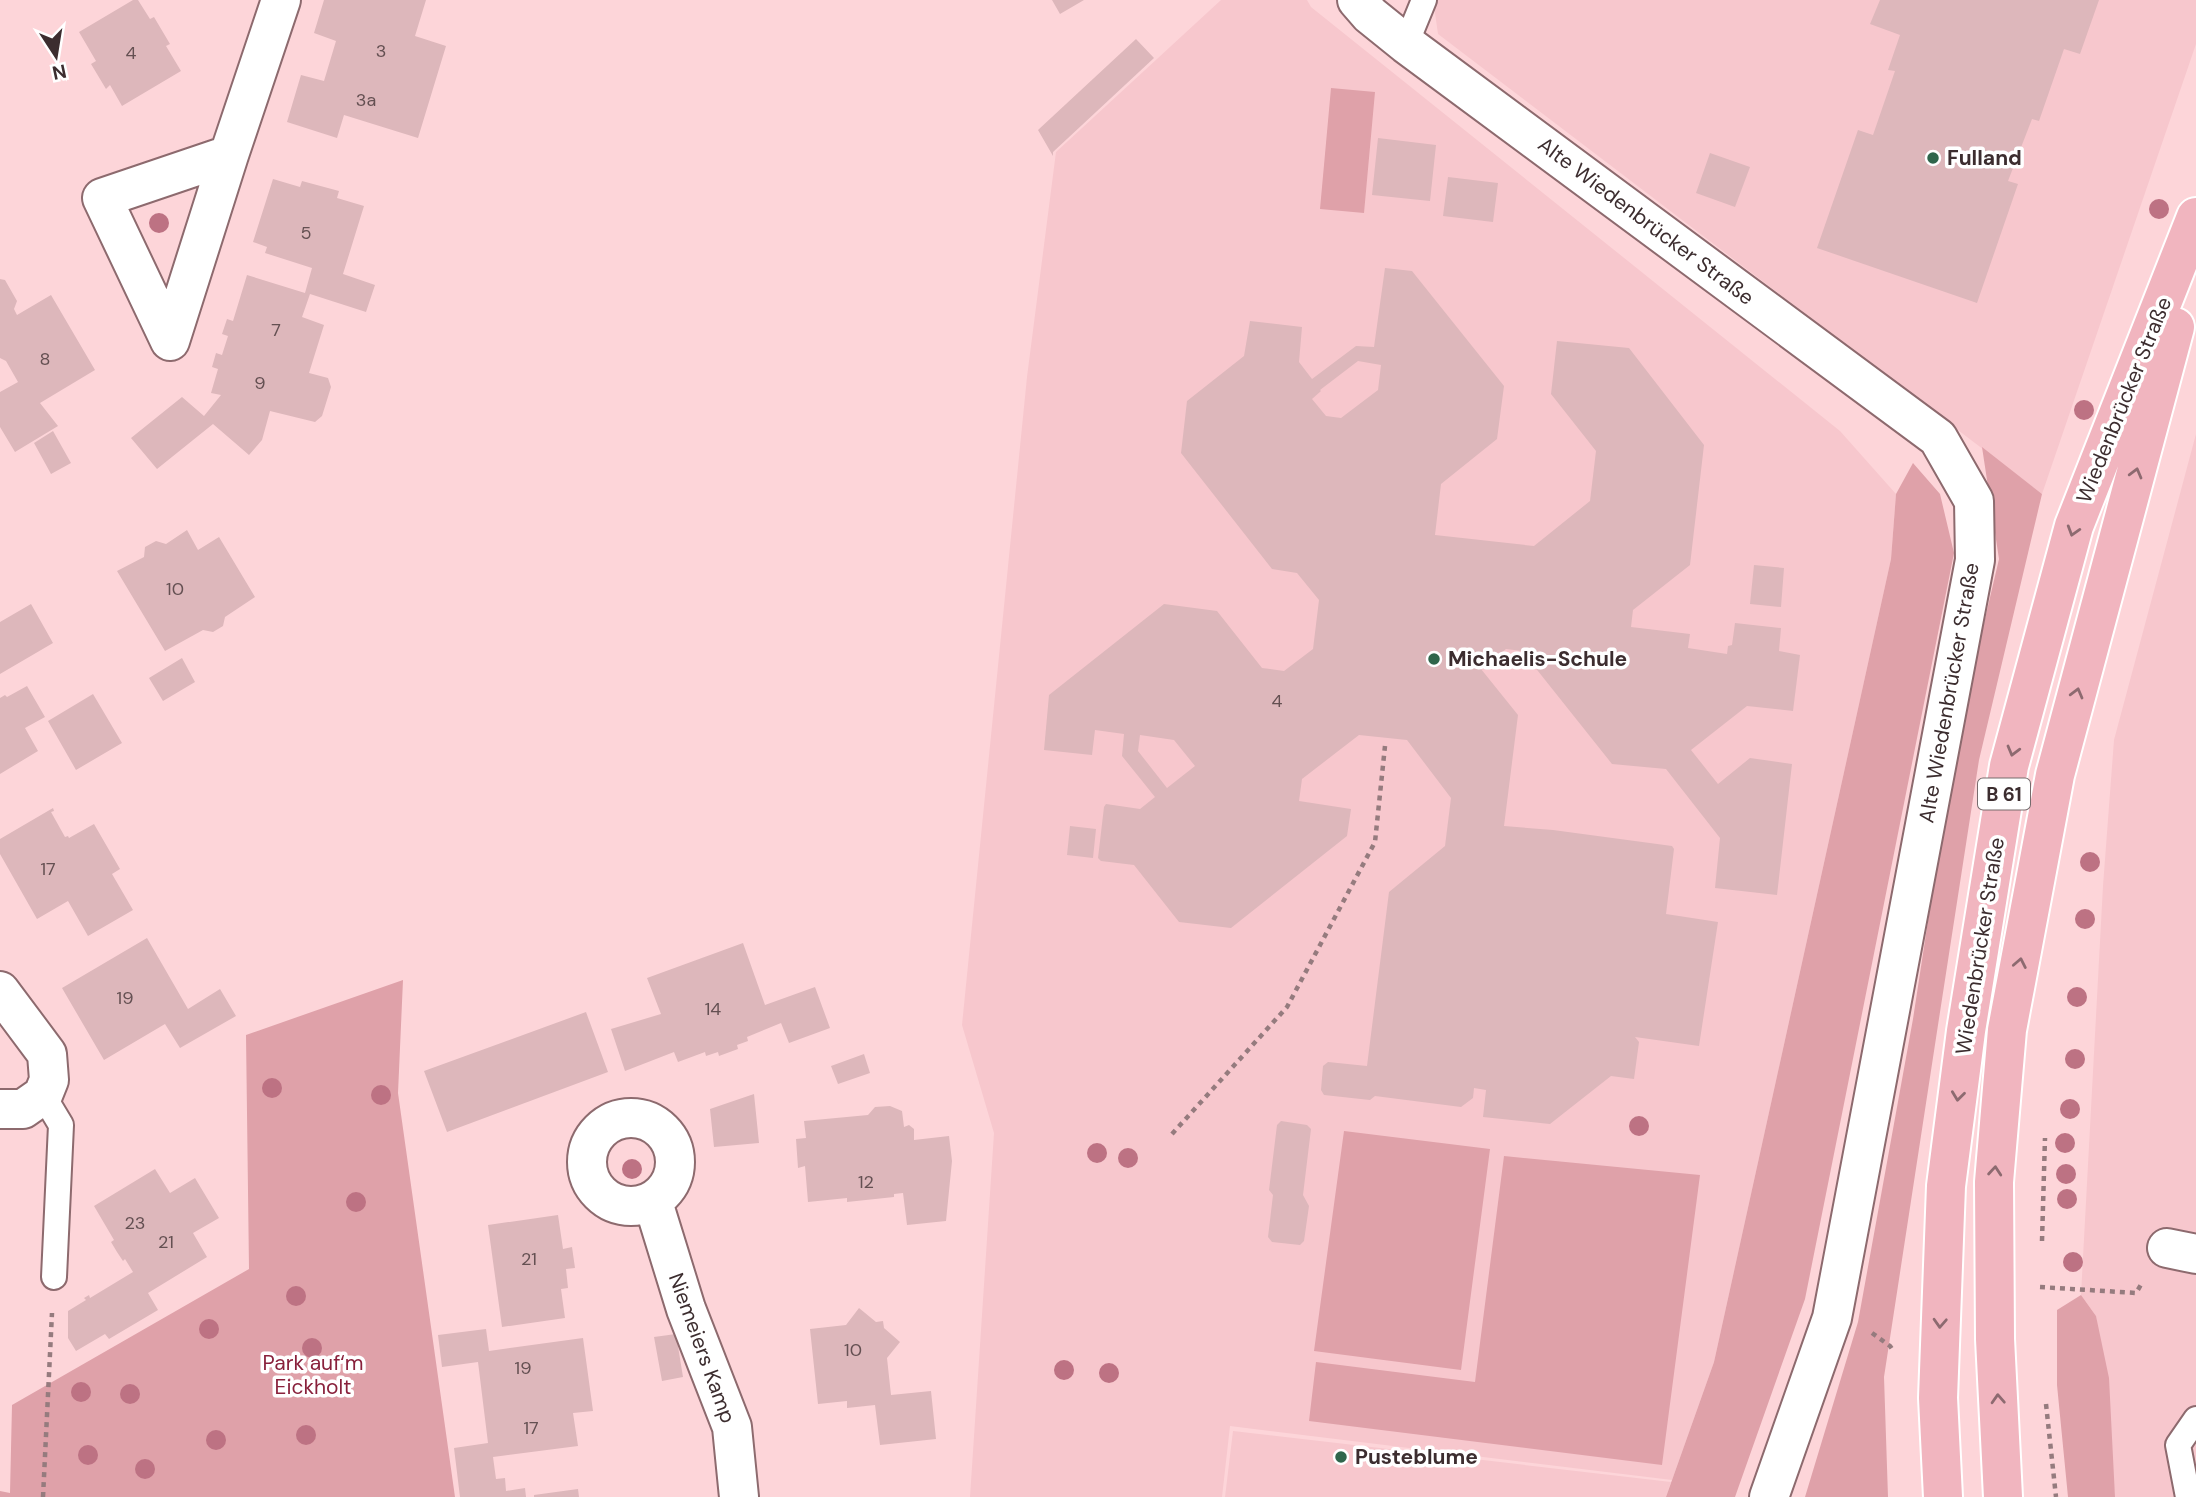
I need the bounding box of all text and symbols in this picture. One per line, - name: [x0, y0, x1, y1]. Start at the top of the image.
- north arrow: [21, 21, 91, 91]
- house number: 3: [376, 39, 386, 63]
- house number: 4: [126, 41, 137, 65]
- text: N: [50, 58, 69, 86]
- house number: 3a: [356, 88, 376, 112]
- street label: Alte Wiedenbrücker Straße: [1532, 130, 1760, 312]
- place label: Fulland: [1947, 144, 2022, 172]
- marker: Fulland: [1925, 150, 1941, 166]
- house number: 5: [301, 221, 311, 245]
- street label: Wiedenbrücker Straße: [2070, 293, 2178, 507]
- house number: 7: [271, 318, 281, 342]
- house number: 8: [40, 347, 50, 371]
- house number: 9: [254, 371, 266, 395]
- one-way arrow: [2128, 467, 2142, 479]
- one-way arrow: [2066, 525, 2081, 537]
- street label: Alte Wiedenbrücker Straße: [1912, 561, 1986, 825]
- house number: 10: [166, 577, 184, 601]
- place label: Michaelis-Schule: [1448, 645, 1627, 673]
- marker: Michaelis-Schule: [1426, 651, 1442, 667]
- one-way arrow: [2069, 687, 2083, 699]
- house number: 4: [1272, 689, 1283, 713]
- one-way arrow: [2007, 745, 2021, 757]
- road number: B 61: [1978, 778, 2030, 810]
- street label: Wiedenbrücker Straße: [1949, 835, 2011, 1057]
- house number: 17: [40, 857, 56, 881]
- one-way arrow: [2011, 957, 2026, 969]
- house number: 19: [117, 986, 133, 1010]
- house number: 14: [705, 997, 721, 1021]
- one-way arrow: [1951, 1090, 1966, 1102]
- one-way arrow: [1987, 1165, 2002, 1176]
- house number: 12: [858, 1170, 874, 1194]
- house number: 23: [124, 1211, 146, 1235]
- house number: 21: [158, 1230, 174, 1254]
- house number: 21: [521, 1247, 537, 1271]
- street label: Niemeiers Kamp: [662, 1269, 742, 1427]
- one-way arrow: [1933, 1318, 1948, 1329]
- house number: 10: [844, 1338, 862, 1362]
- park label: Park auf‘m Eickholt: [263, 1349, 363, 1401]
- house number: 19: [515, 1356, 531, 1380]
- one-way arrow: [1990, 1393, 2005, 1404]
- house number: 17: [523, 1416, 539, 1440]
- place label: Pusteblume: [1355, 1443, 1478, 1471]
- marker: Pusteblume: [1333, 1449, 1349, 1465]

